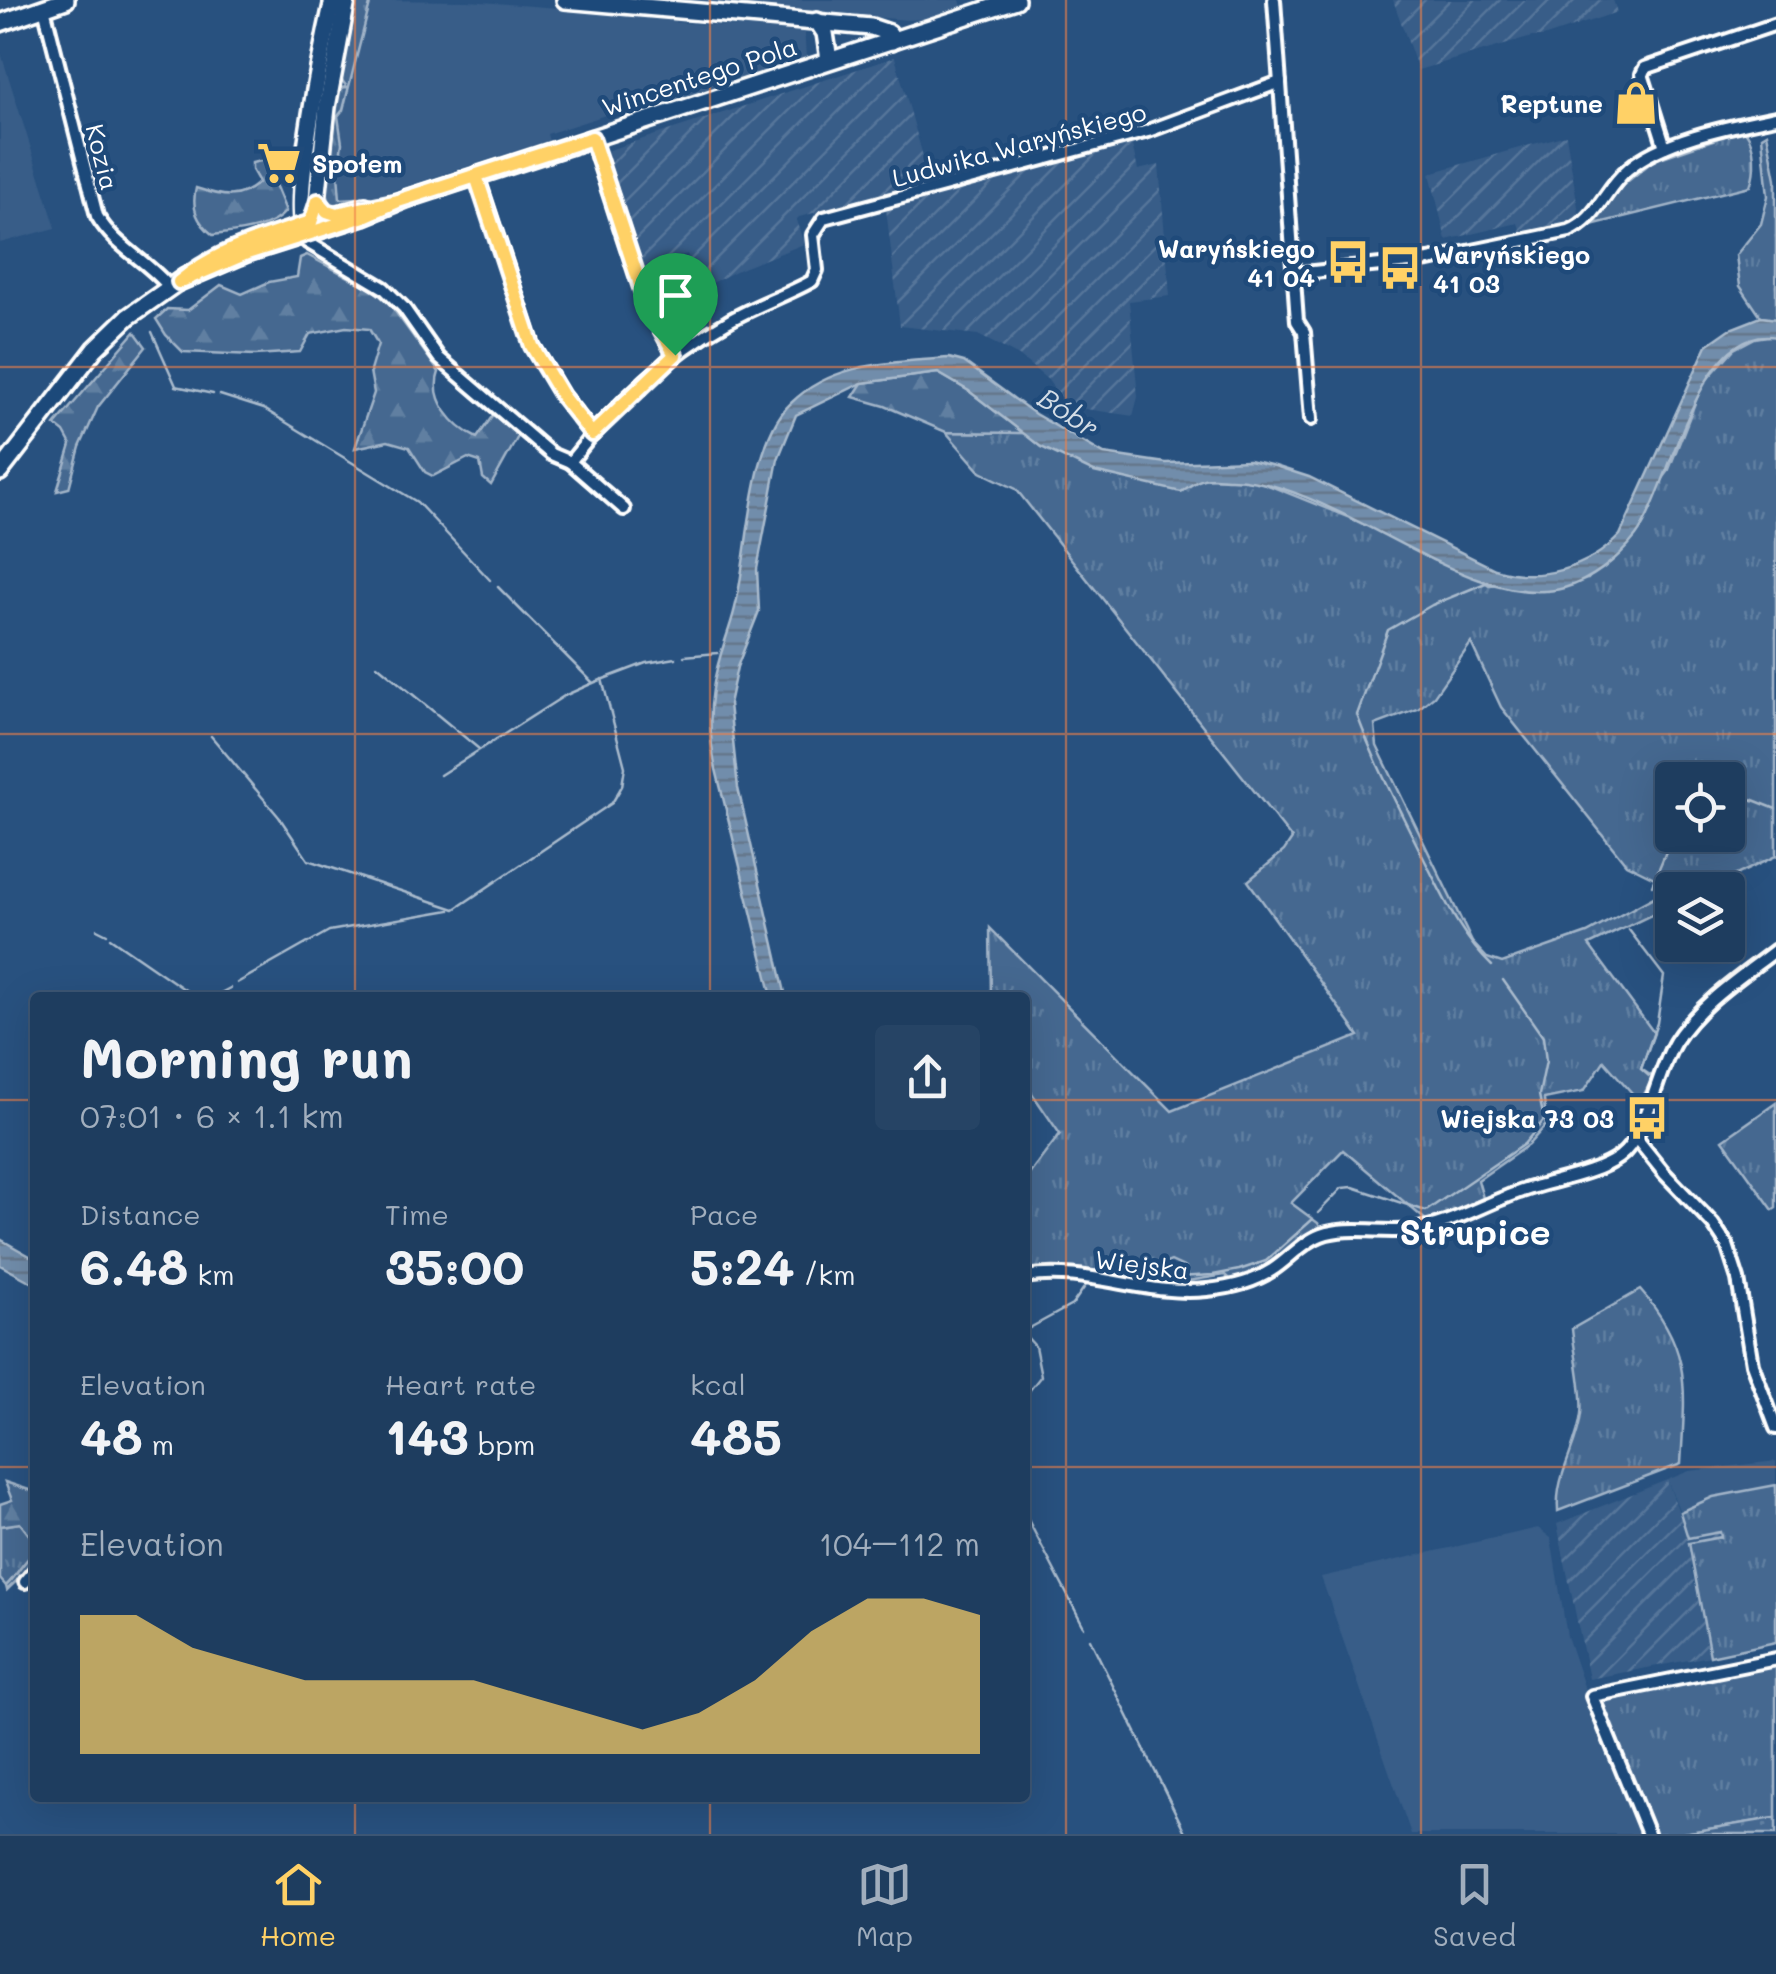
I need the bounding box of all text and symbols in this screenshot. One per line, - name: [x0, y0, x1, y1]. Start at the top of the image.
- street label: Wincentego Pola: [597, 29, 801, 123]
- shop icon: Reptune: [1612, 79, 1660, 127]
- place label: Reptune: [1500, 87, 1603, 119]
- street label: Ludwika Waryńskiego: [889, 95, 1150, 194]
- street label: Kozia: [79, 121, 127, 193]
- supermarket icon: Społem: [255, 139, 303, 187]
- place label: Społem: [312, 147, 402, 179]
- place label: Waryńskiego 41 04: [1158, 232, 1315, 293]
- bus stop icon: Waryńskiego 41 04: [1324, 238, 1372, 286]
- place label: Waryńskiego 41 03: [1433, 238, 1590, 299]
- bus stop icon: Waryńskiego 41 03: [1376, 244, 1424, 292]
- pin: [633, 253, 718, 356]
- icon: arrive: [648, 268, 703, 323]
- water label: Bóbr: [1032, 379, 1106, 445]
- map controls: [1655, 762, 1745, 962]
- button: locate: [1655, 762, 1745, 852]
- button: layers: [1655, 872, 1745, 962]
- text: Morning run: [80, 1020, 413, 1092]
- button: share: [875, 1025, 980, 1130]
- text: 07:01 · 6 × 1.1 km: [80, 1094, 344, 1136]
- bus stop icon: Wiejska 73 03: [1623, 1094, 1671, 1142]
- place label: Wiejska 73 03: [1441, 1102, 1614, 1134]
- text: Distance: [80, 1196, 201, 1232]
- text: Time: [385, 1196, 449, 1232]
- text: Pace: [690, 1196, 758, 1232]
- district label: Strupice: [1399, 1208, 1551, 1254]
- text: 6.48: [80, 1232, 188, 1298]
- text: 35:00: [385, 1232, 524, 1298]
- text: 5:24: [690, 1232, 795, 1298]
- street label: Wiejska: [1093, 1242, 1191, 1286]
- text: km: [188, 1256, 235, 1292]
- text: /km: [795, 1256, 856, 1292]
- text: Elevation: [80, 1366, 206, 1402]
- text: Heart rate: [385, 1366, 536, 1402]
- text: kcal: [690, 1366, 746, 1402]
- text: 48: [80, 1402, 143, 1468]
- text: 143: [385, 1402, 469, 1468]
- text: 485: [690, 1402, 782, 1468]
- text: m: [143, 1426, 174, 1462]
- text: bpm: [469, 1426, 535, 1462]
- text: Elevation: [80, 1522, 224, 1564]
- text: 104–112 m: [819, 1522, 980, 1564]
- tab: Home: [260, 1857, 336, 1953]
- tab: Map: [856, 1857, 913, 1953]
- tab: Saved: [1433, 1857, 1516, 1953]

